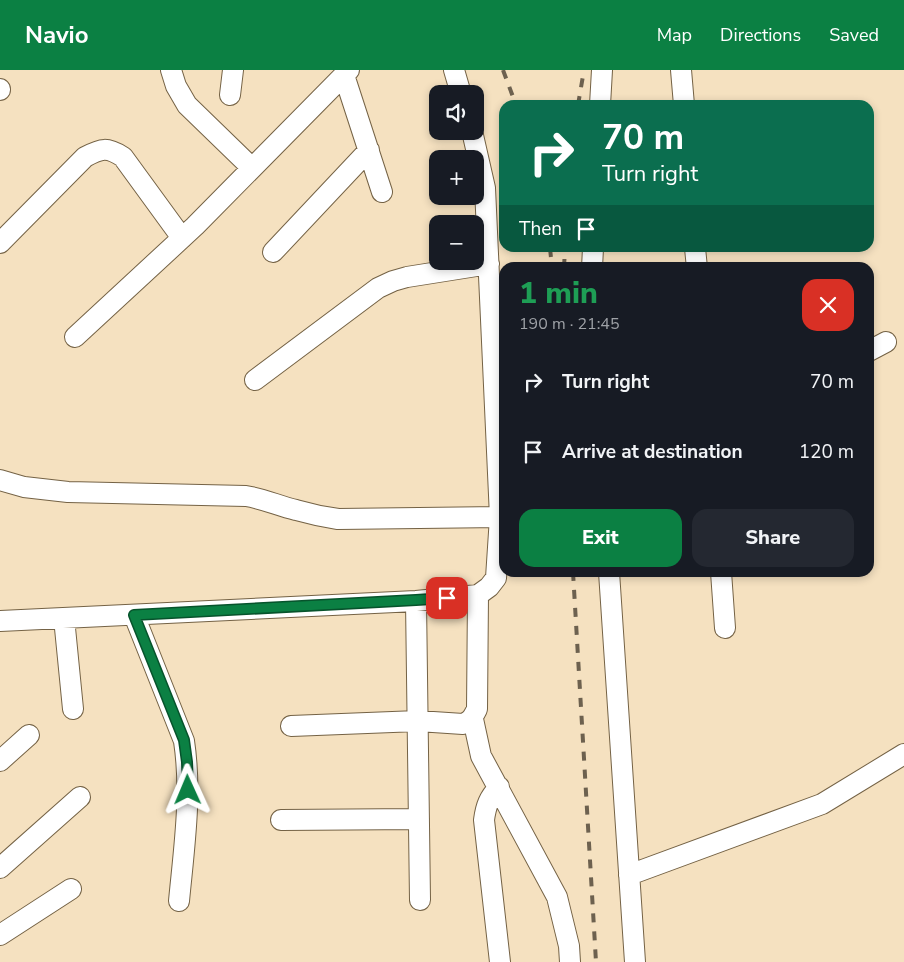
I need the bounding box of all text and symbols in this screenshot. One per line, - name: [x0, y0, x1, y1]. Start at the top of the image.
- text: Navio: [25, 19, 89, 51]
- text: Map: [657, 23, 692, 47]
- text: Directions: [720, 23, 801, 47]
- text: Saved: [829, 23, 879, 47]
- map controls: [429, 85, 484, 270]
- button: sound: [429, 85, 484, 140]
- text: 70 m: [602, 114, 684, 161]
- icon: right: [519, 120, 584, 185]
- button: +: [429, 150, 484, 205]
- text: Turn right: [602, 159, 698, 189]
- button: −: [429, 215, 484, 270]
- icon: arrive: [572, 215, 600, 243]
- text: Then: [519, 216, 562, 242]
- text: 1 min: [519, 273, 598, 314]
- button: close: [802, 279, 854, 331]
- text: 190 m · 21:45: [519, 313, 620, 335]
- icon: right: [519, 368, 547, 396]
- text: Turn right: [562, 369, 649, 395]
- text: 70 m: [810, 369, 854, 395]
- icon: arrive: [519, 438, 547, 466]
- text: Arrive at destination: [562, 439, 743, 465]
- text: 120 m: [799, 439, 854, 465]
- button: Exit: [519, 509, 682, 567]
- button: Share: [692, 509, 854, 567]
- pin: [426, 577, 468, 619]
- icon: arrive: [433, 584, 461, 612]
- position arrow: [161, 763, 213, 815]

